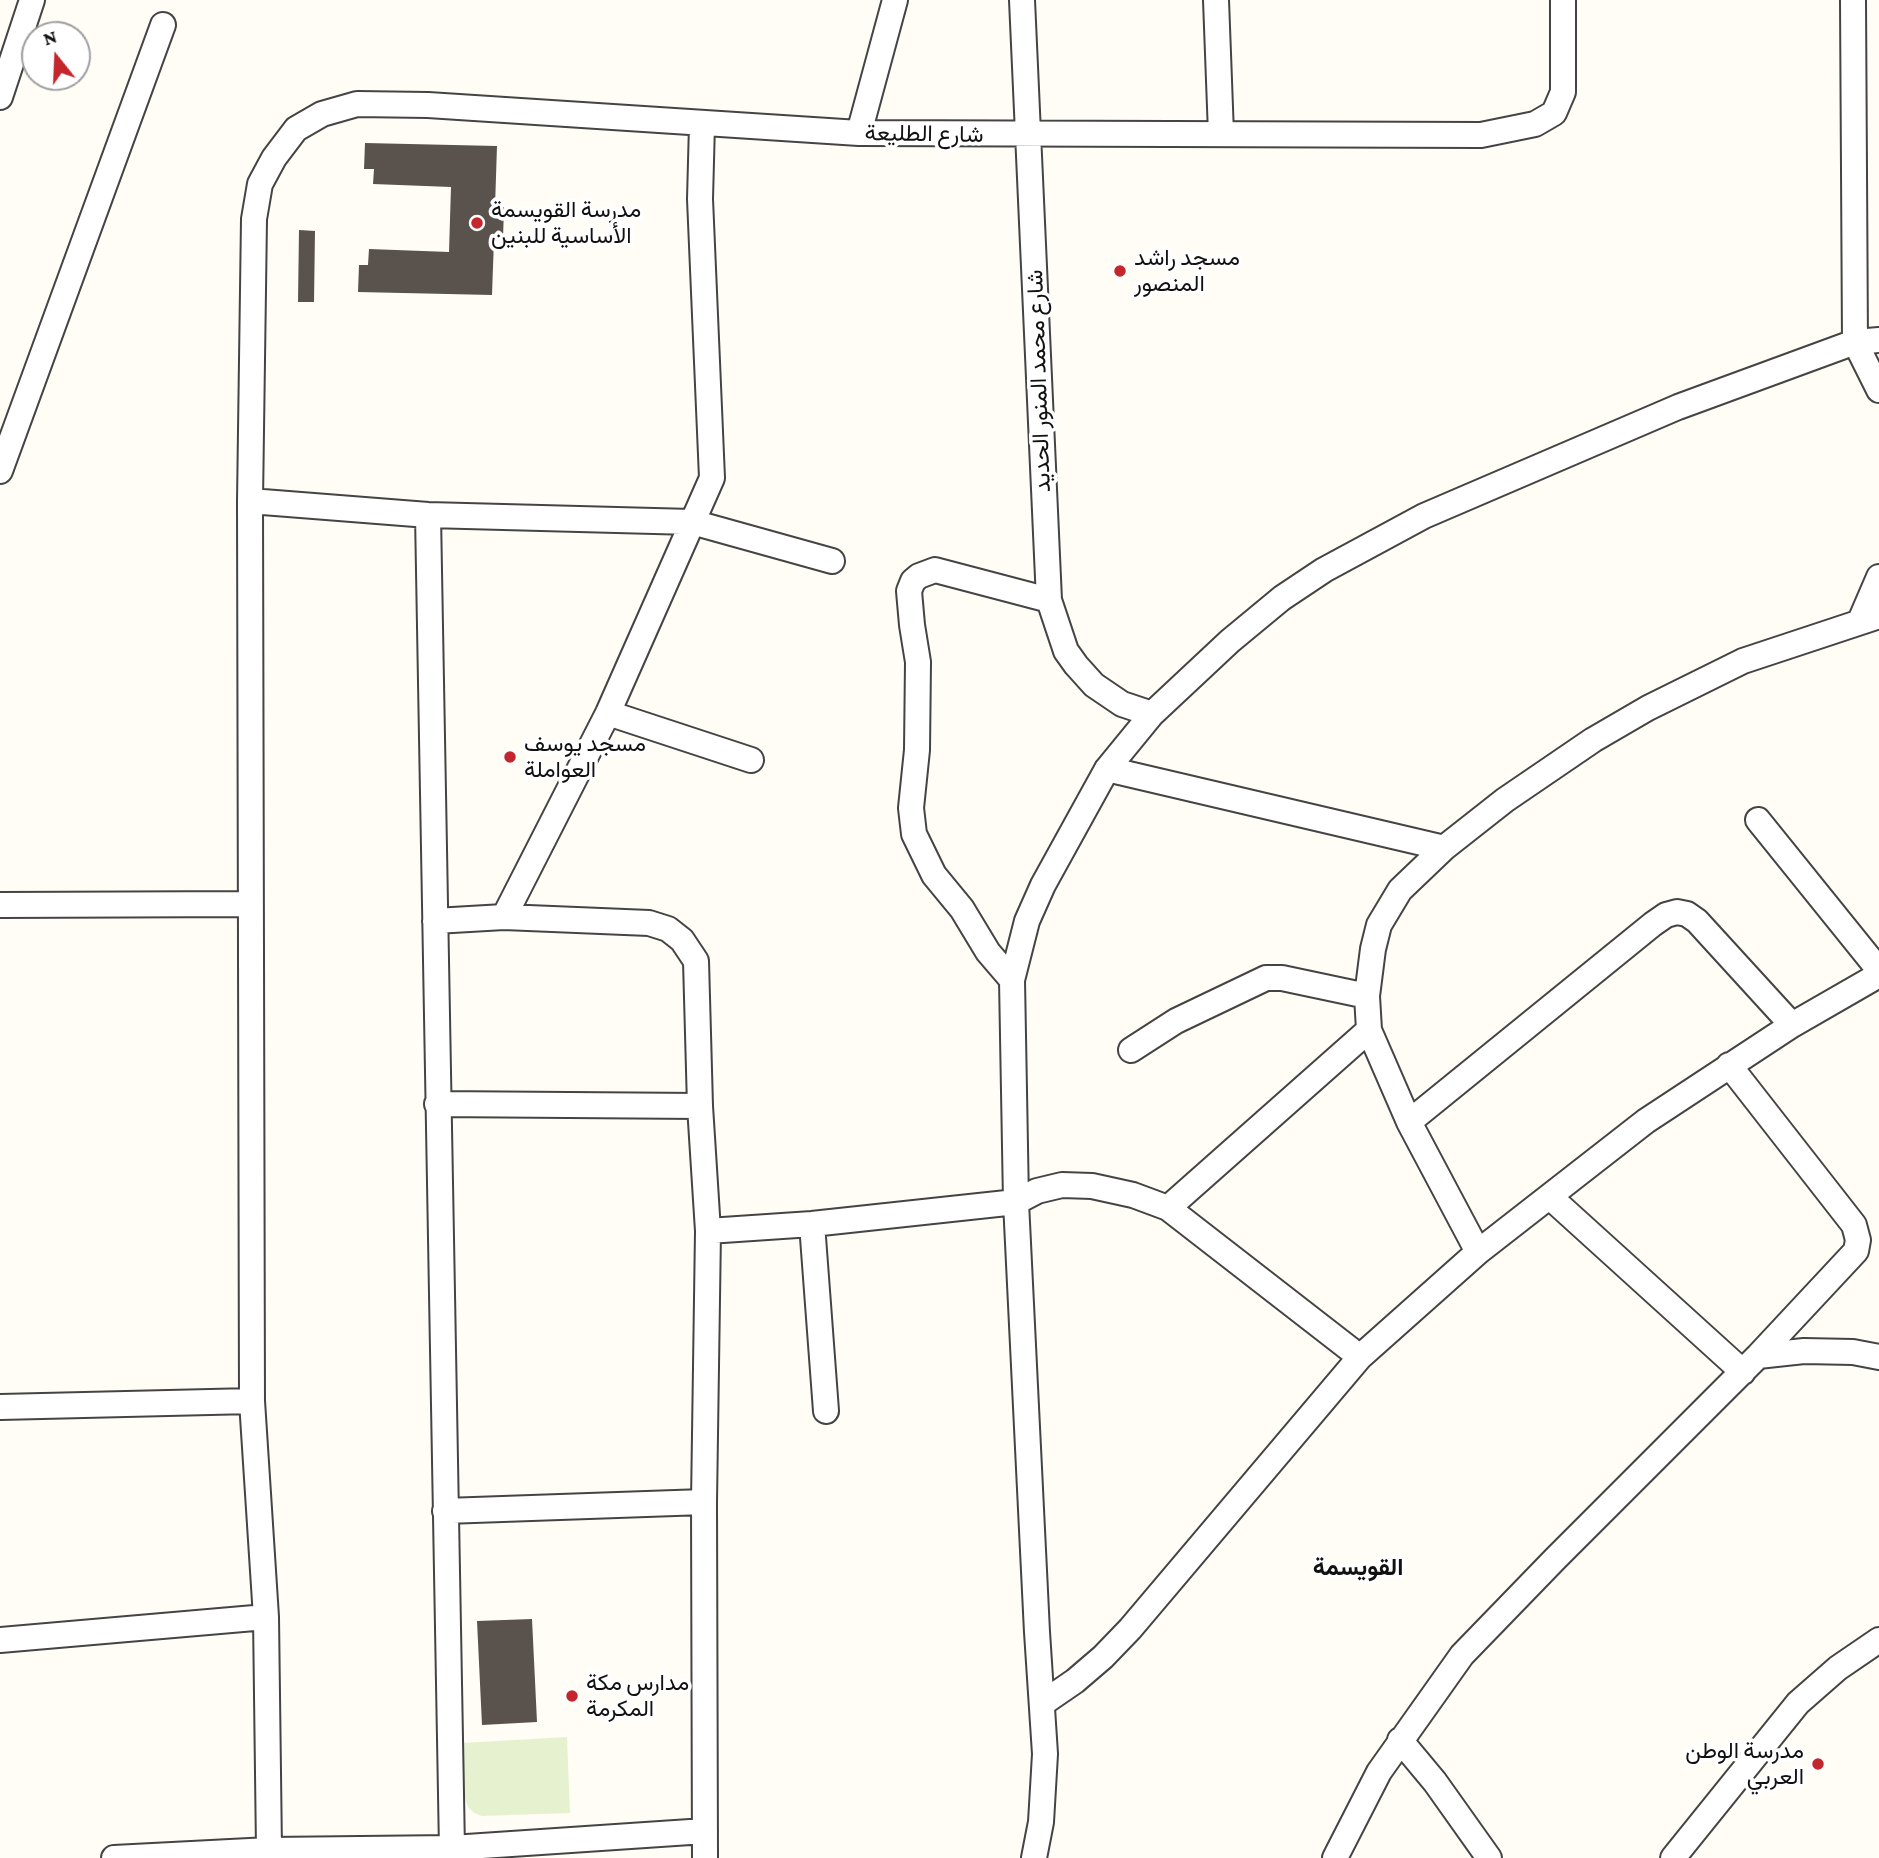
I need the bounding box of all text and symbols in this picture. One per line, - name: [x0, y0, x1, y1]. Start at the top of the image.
- north arrow: [21, 21, 91, 91]
- text: N: [41, 25, 59, 49]
- street label: شارع الطليعة: [864, 119, 984, 149]
- place label: مدرسة القويسمة الأساسية للبنين: [491, 196, 641, 250]
- marker: مدرسة القويسمة الأساسية للبنين: [469, 215, 485, 231]
- place label: مسجد راشد المنصور: [1134, 244, 1240, 298]
- marker: مسجد راشد المنصور: [1112, 263, 1128, 279]
- street label: شارع محمد المنور الحديد: [1021, 269, 1057, 493]
- place label: مسجد يوسف العواملة: [524, 730, 646, 784]
- marker: مسجد يوسف العواملة: [502, 749, 518, 765]
- district label: القويسمة: [1313, 1554, 1403, 1582]
- place label: مدارس مكة المكرمة: [586, 1669, 689, 1723]
- marker: مدارس مكة المكرمة: [564, 1688, 580, 1704]
- place label: مدرسة الوطن العربي: [1685, 1737, 1804, 1791]
- marker: مدرسة الوطن العربي: [1810, 1756, 1826, 1772]

